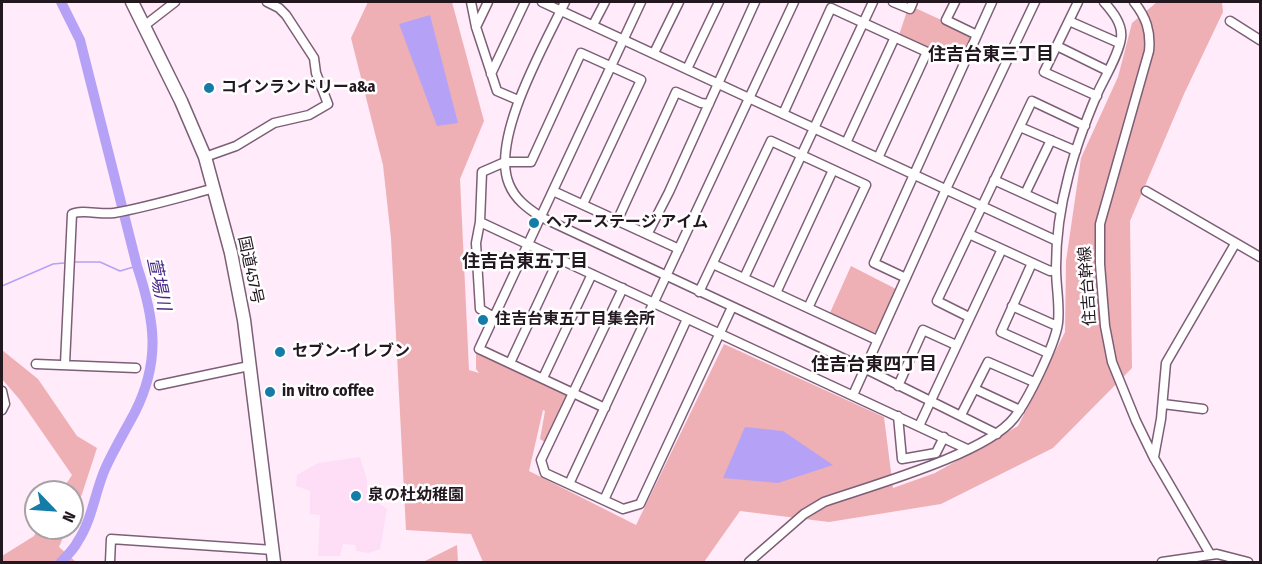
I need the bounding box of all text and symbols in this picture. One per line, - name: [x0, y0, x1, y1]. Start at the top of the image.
- district label: 住吉台東三丁目: [928, 44, 1054, 66]
- place label: コインランドリーa&a: [221, 78, 375, 98]
- marker: コインランドリーa&a: [202, 81, 216, 95]
- place label: ヘアーステージ アイム: [546, 213, 708, 233]
- marker: ヘアーステージ アイム: [527, 216, 541, 230]
- street label: 国道457号: [233, 234, 267, 306]
- street label: 住吉台幹線: [1076, 245, 1100, 327]
- district label: 住吉台東五丁目: [462, 251, 588, 273]
- water label: 萱場川: [142, 255, 174, 313]
- place label: 住吉台東五丁目集会所: [495, 310, 655, 330]
- marker: 住吉台東五丁目集会所: [476, 313, 490, 327]
- place label: セブン-イレブン: [292, 342, 410, 362]
- marker: セブン-イレブン: [273, 345, 287, 359]
- district label: 住吉台東四丁目: [811, 354, 937, 376]
- place label: in vitro coffee: [282, 382, 374, 402]
- marker: in vitro coffee: [263, 385, 277, 399]
- north arrow: [24, 480, 84, 540]
- place label: 泉の杜幼稚園: [368, 486, 464, 506]
- marker: 泉の杜幼稚園: [349, 489, 363, 503]
- text: N: [58, 509, 80, 525]

